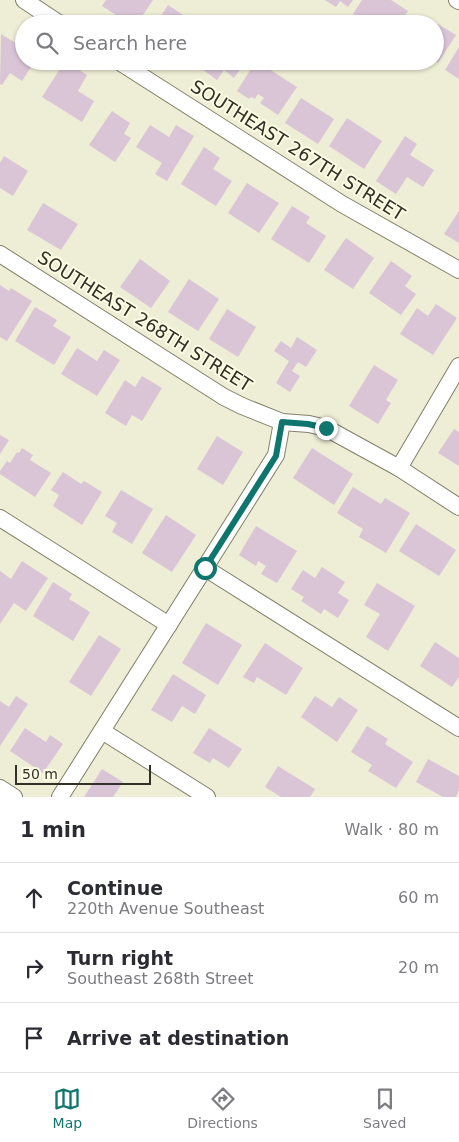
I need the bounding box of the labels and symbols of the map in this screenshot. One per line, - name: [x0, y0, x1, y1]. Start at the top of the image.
- street label: SOUTHEAST 267TH STREET: [187, 75, 410, 225]
- street label: SOUTHEAST 268TH STREET: [34, 246, 257, 396]
- route end: [315, 417, 338, 440]
- route start: [194, 557, 217, 580]
- scale bar: [15, 762, 151, 785]

